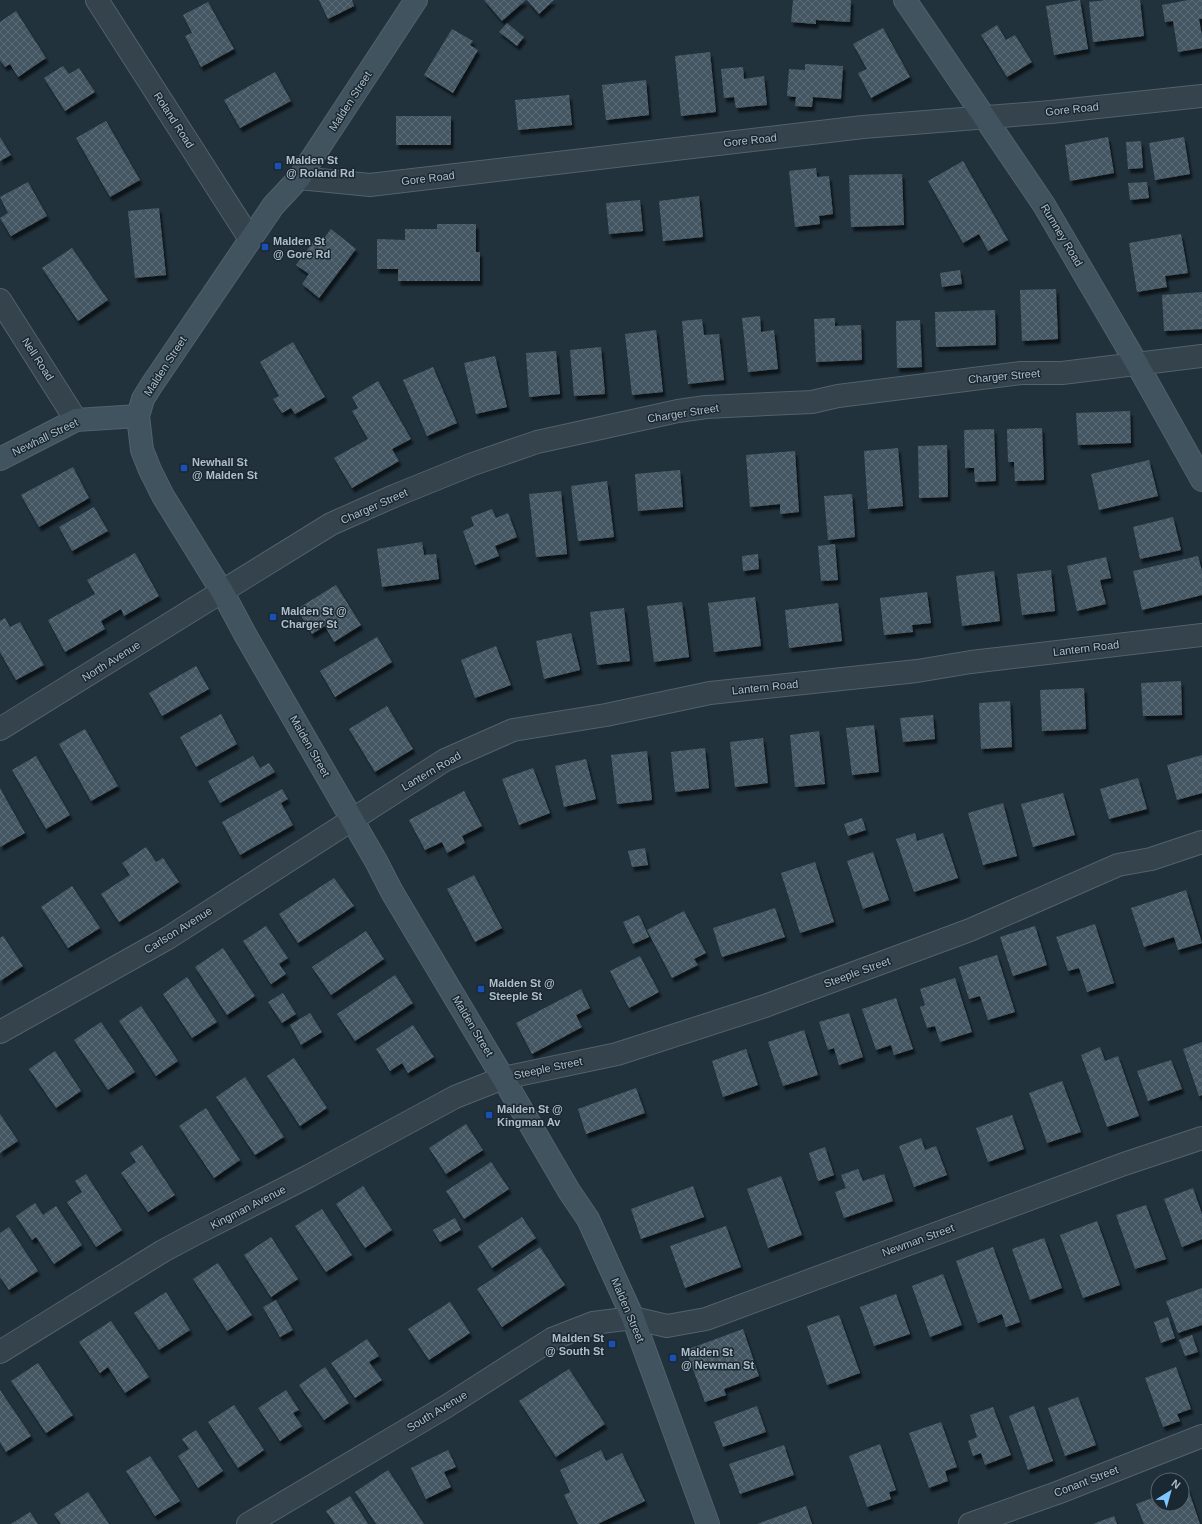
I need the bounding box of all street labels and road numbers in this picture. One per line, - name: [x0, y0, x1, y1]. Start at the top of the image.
- street label: Malden Street: [326, 69, 374, 133]
- street label: Roland Road: [151, 90, 197, 150]
- street label: Gore Road: [1045, 100, 1099, 118]
- street label: Gore Road: [723, 131, 777, 149]
- street label: Gore Road: [401, 169, 455, 187]
- street label: Rumney Road: [1039, 202, 1085, 268]
- street label: Malden Street: [141, 334, 189, 398]
- street label: Nell Road: [20, 335, 56, 383]
- street label: Charger Street: [968, 367, 1040, 385]
- street label: Charger Street: [646, 401, 720, 425]
- street label: Newhall Street: [10, 416, 80, 458]
- street label: Charger Street: [339, 486, 409, 526]
- street label: North Avenue: [80, 638, 142, 684]
- street label: Lantern Road: [1052, 638, 1120, 658]
- street label: Lantern Road: [731, 678, 799, 696]
- street label: Malden Street: [288, 713, 332, 779]
- street label: Lantern Road: [399, 749, 463, 793]
- street label: Carlson Avenue: [142, 904, 214, 956]
- street label: Steeple Street: [822, 954, 892, 990]
- street label: Malden Street: [450, 994, 496, 1058]
- street label: Steeple Street: [513, 1055, 583, 1081]
- street label: Kingman Avenue: [208, 1183, 288, 1231]
- street label: Newman Street: [880, 1221, 956, 1259]
- street label: Malden Street: [609, 1276, 647, 1344]
- street label: South Avenue: [405, 1388, 469, 1434]
- street label: Conant Street: [1052, 1463, 1120, 1499]

